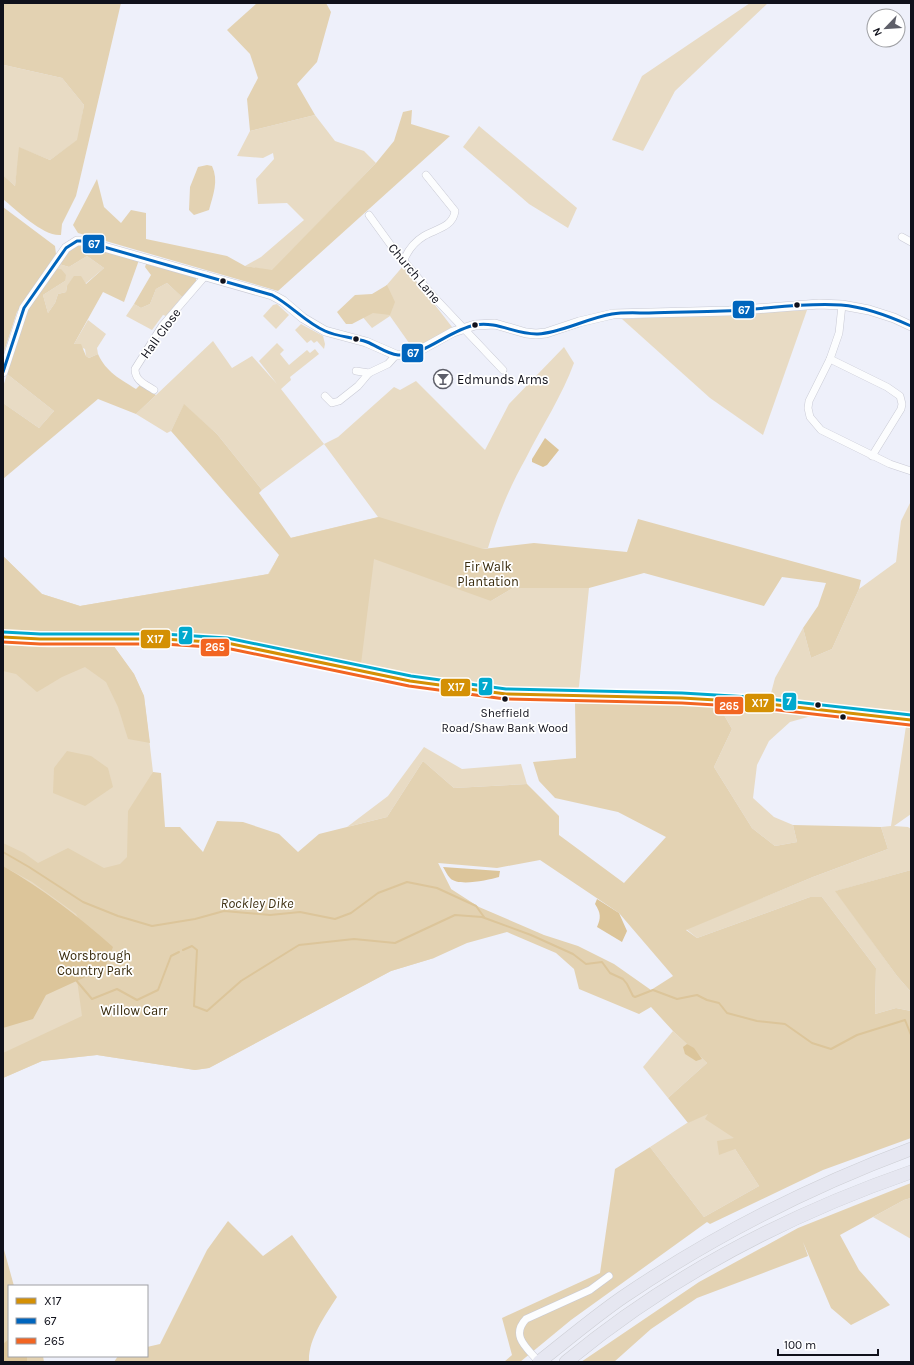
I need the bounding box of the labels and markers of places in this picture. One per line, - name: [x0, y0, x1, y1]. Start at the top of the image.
- unlabelled marker: [218, 276, 228, 286]
- unlabelled marker: [792, 300, 802, 310]
- unlabelled marker: [470, 320, 480, 330]
- unlabelled marker: [351, 334, 361, 344]
- bar icon: Edmunds Arms: [432, 368, 454, 390]
- place label: Edmunds Arms: [457, 372, 549, 387]
- marker: Sheffield Road/Shaw Bank Wood: [500, 694, 510, 704]
- unlabelled marker: [813, 700, 823, 710]
- place label: Sheffield Road/Shaw Bank Wood: [442, 706, 568, 735]
- unlabelled marker: [838, 712, 848, 722]

